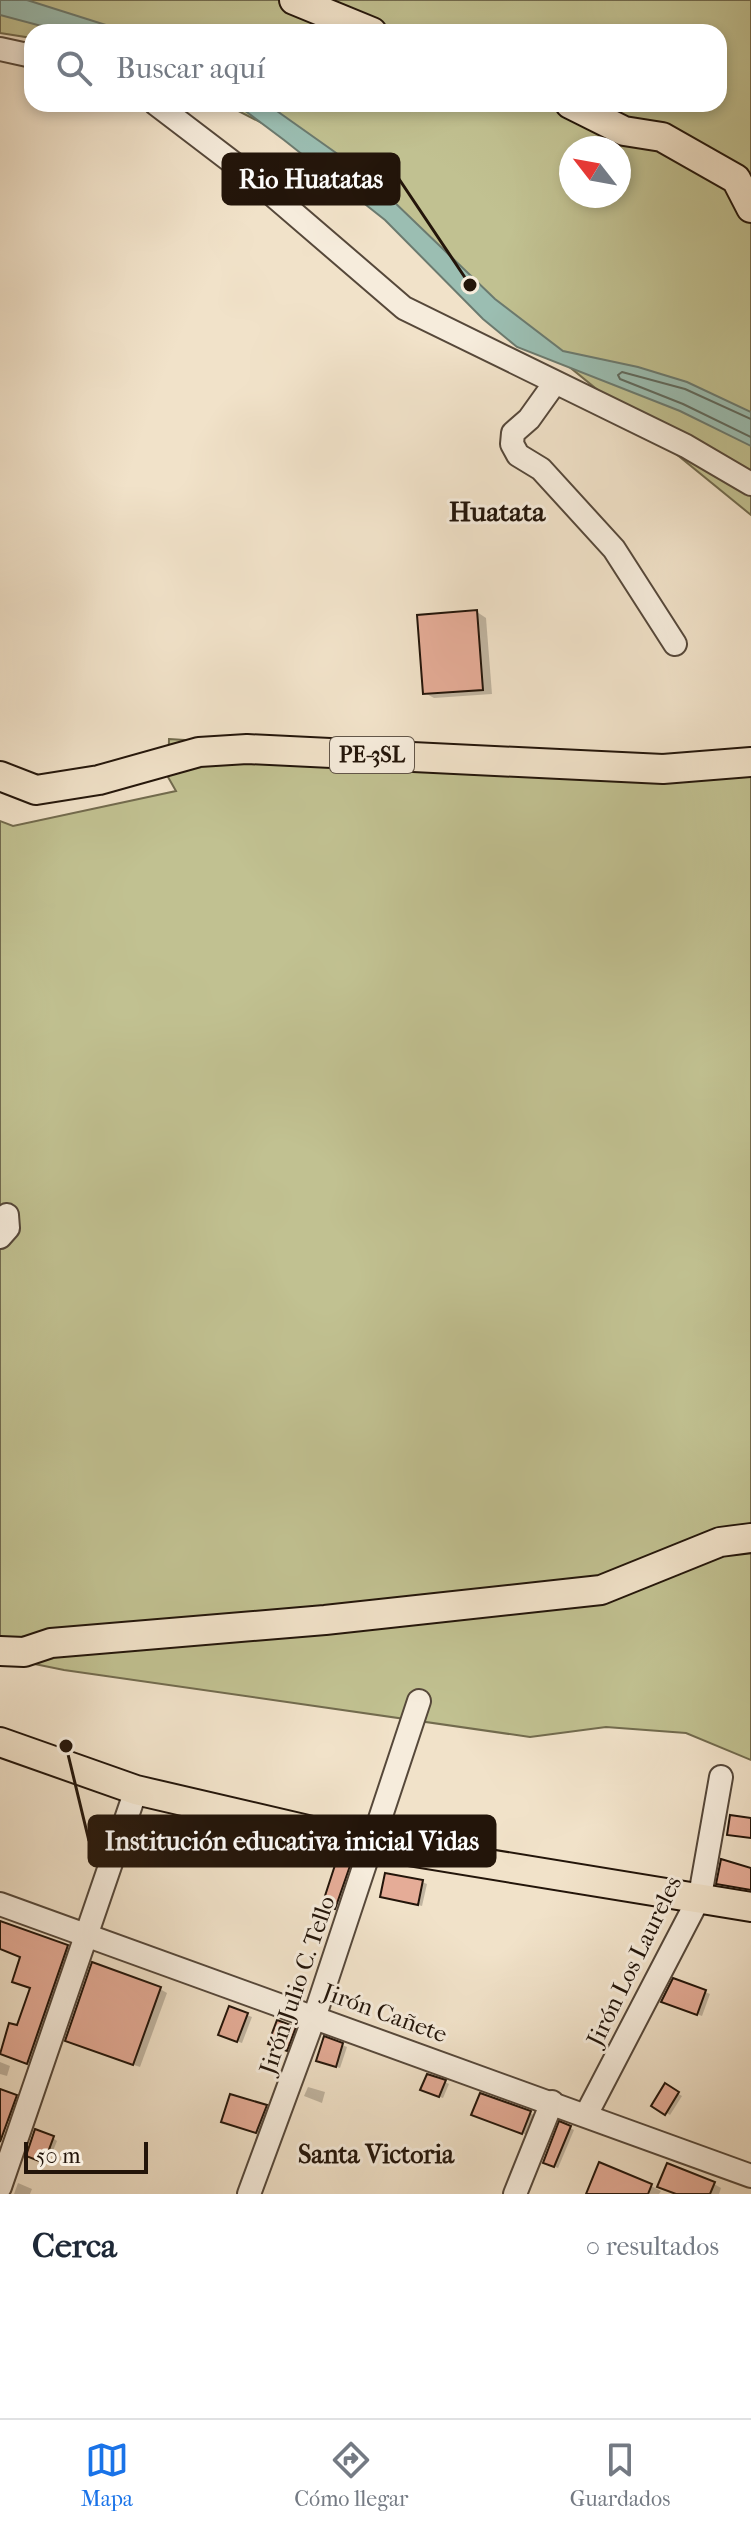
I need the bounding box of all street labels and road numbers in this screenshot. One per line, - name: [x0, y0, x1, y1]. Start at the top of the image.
- road number: PE-3SL: [330, 737, 414, 773]
- street label: Jirón Los Laureles: [580, 1871, 687, 2052]
- street label: Jirón Julio C. Tello: [253, 1892, 341, 2080]
- street label: Jirón Cañete: [317, 1977, 451, 2048]

